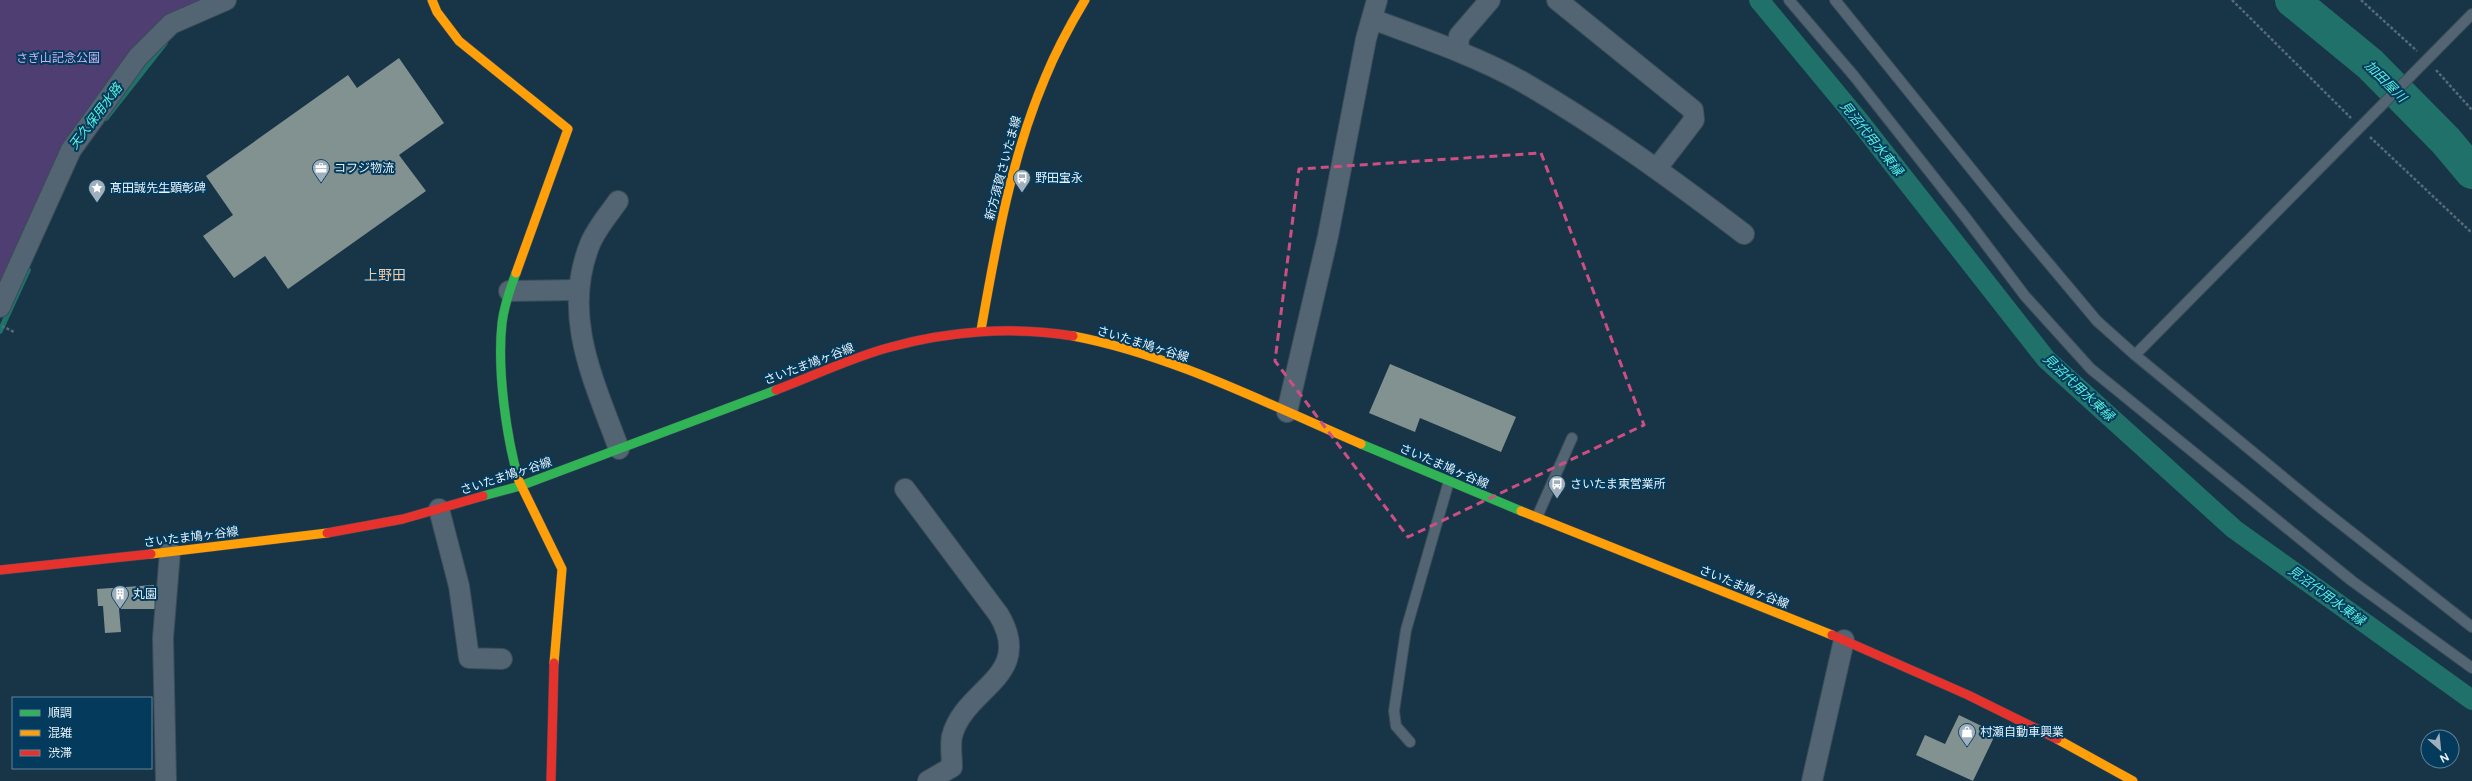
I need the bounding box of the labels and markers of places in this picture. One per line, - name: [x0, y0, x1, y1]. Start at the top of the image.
- office icon: コフジ物流: [311, 158, 331, 183]
- place label: コフジ物流: [334, 161, 394, 175]
- bus stop icon: 野田宝永: [1012, 168, 1032, 193]
- place label: 野田宝永: [1035, 171, 1083, 185]
- place icon: 髙田誠先生顕彰碑: [87, 178, 107, 203]
- place label: 髙田誠先生顕彰碑: [110, 181, 206, 195]
- bus stop icon: さいたま東営業所: [1547, 474, 1567, 499]
- place label: さいたま東営業所: [1570, 477, 1666, 491]
- building icon: 丸園: [110, 584, 130, 609]
- place label: 丸園: [133, 587, 157, 601]
- shop icon: 村瀬自動車興業: [1957, 722, 1977, 747]
- place label: 村瀬自動車興業: [1980, 725, 2064, 739]

